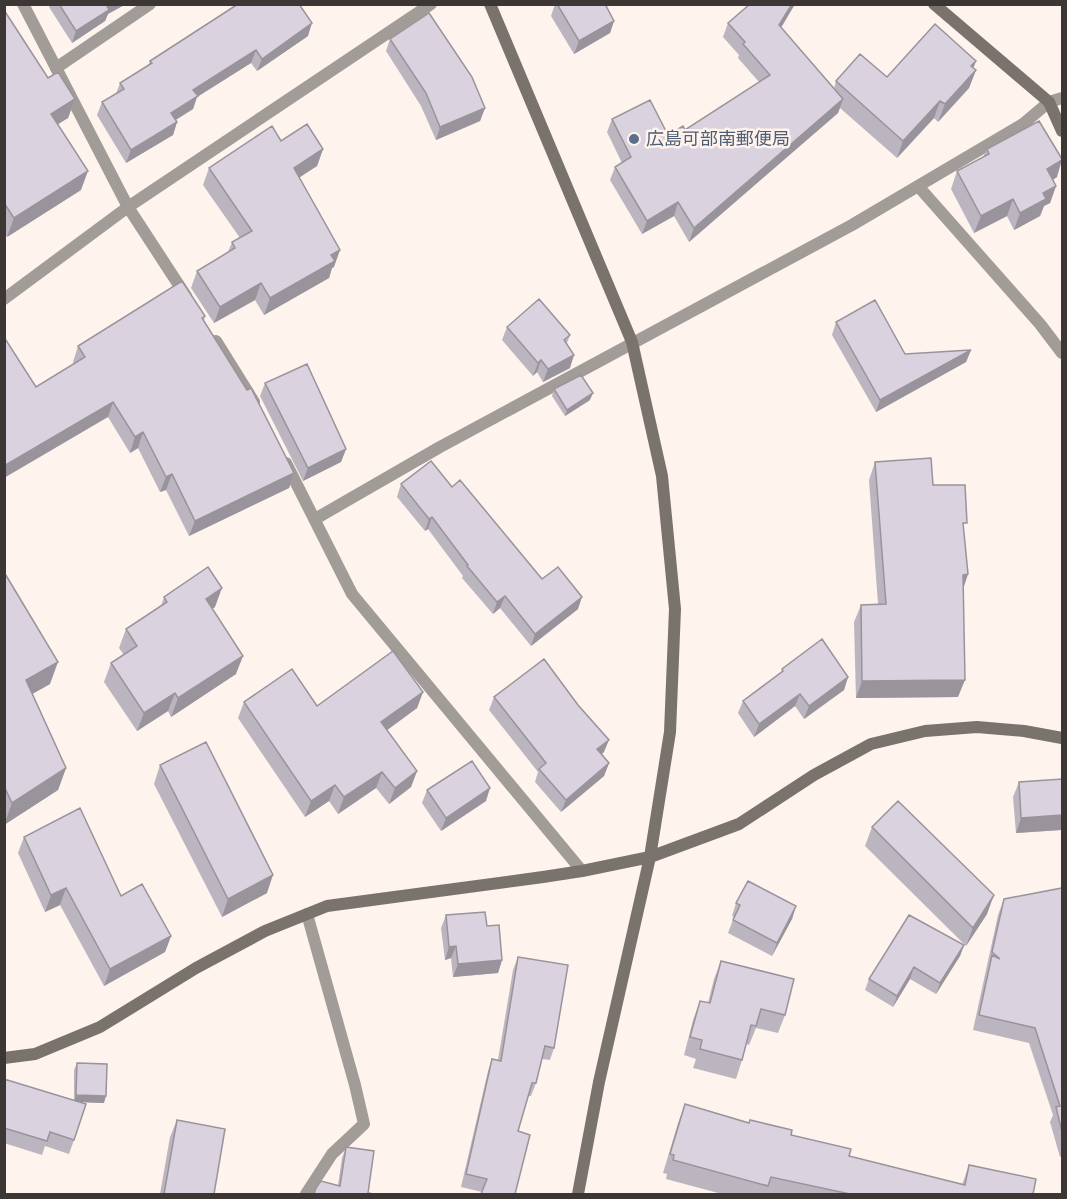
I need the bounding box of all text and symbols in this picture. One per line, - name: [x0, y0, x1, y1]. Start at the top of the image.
- place label: 広島可部南郵便局: [646, 127, 790, 151]
- marker: 広島可部南郵便局: [627, 132, 641, 146]

